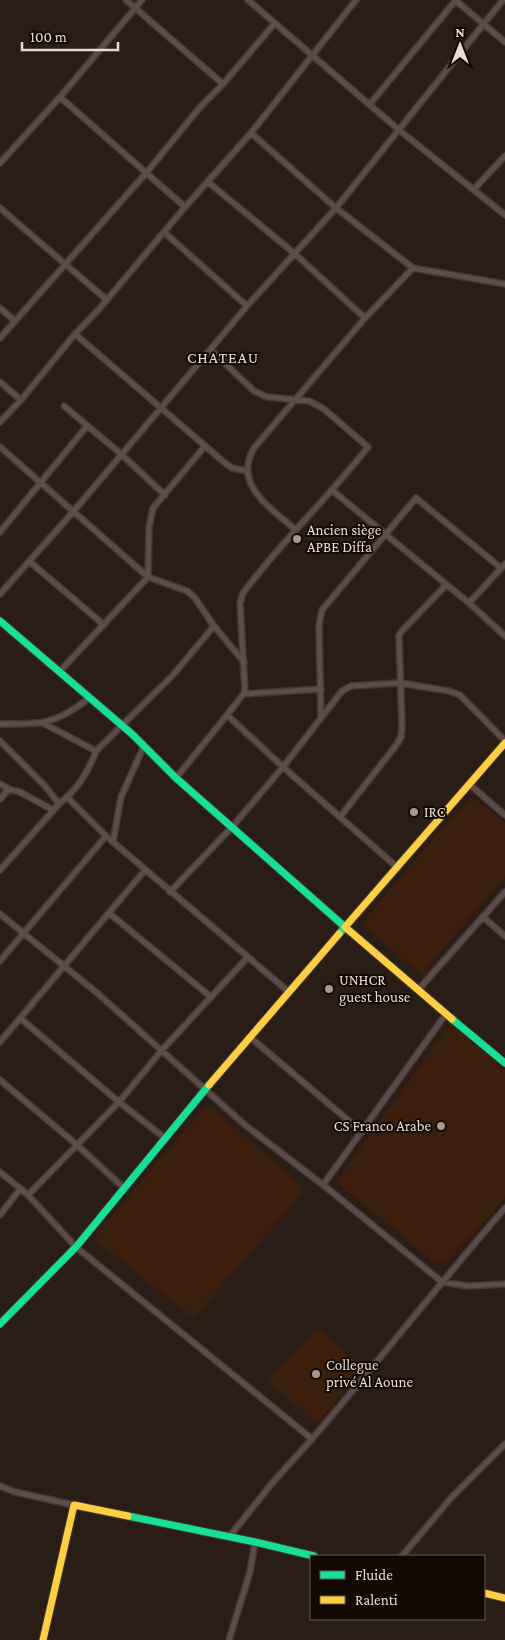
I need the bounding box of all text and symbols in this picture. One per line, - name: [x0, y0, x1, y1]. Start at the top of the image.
- scale bar: [22, 20, 119, 52]
- north arrow: [435, 20, 485, 70]
- text: N: [455, 24, 465, 40]
- text: 100 m: [30, 29, 67, 45]
- district label: CHATEAU: [187, 349, 259, 366]
- place label: Ancien siège APBE Diffa: [307, 522, 382, 555]
- marker: Ancien siège APBE Diffa: [291, 533, 303, 545]
- place label: IRC: [424, 804, 446, 820]
- marker: IRC: [408, 806, 420, 818]
- place label: UNHCR guest house: [339, 972, 411, 1006]
- marker: UNHCR guest house: [323, 983, 335, 995]
- place label: CS Franco Arabe: [334, 1118, 431, 1134]
- marker: CS Franco Arabe: [435, 1120, 447, 1132]
- place label: Collegue privé Al Aoune: [326, 1357, 414, 1391]
- marker: Collegue privé Al Aoune: [310, 1368, 322, 1380]
- legend: [310, 1555, 485, 1620]
- text: Fluide: [355, 1567, 393, 1583]
- text: Ralenti: [355, 1592, 398, 1608]

